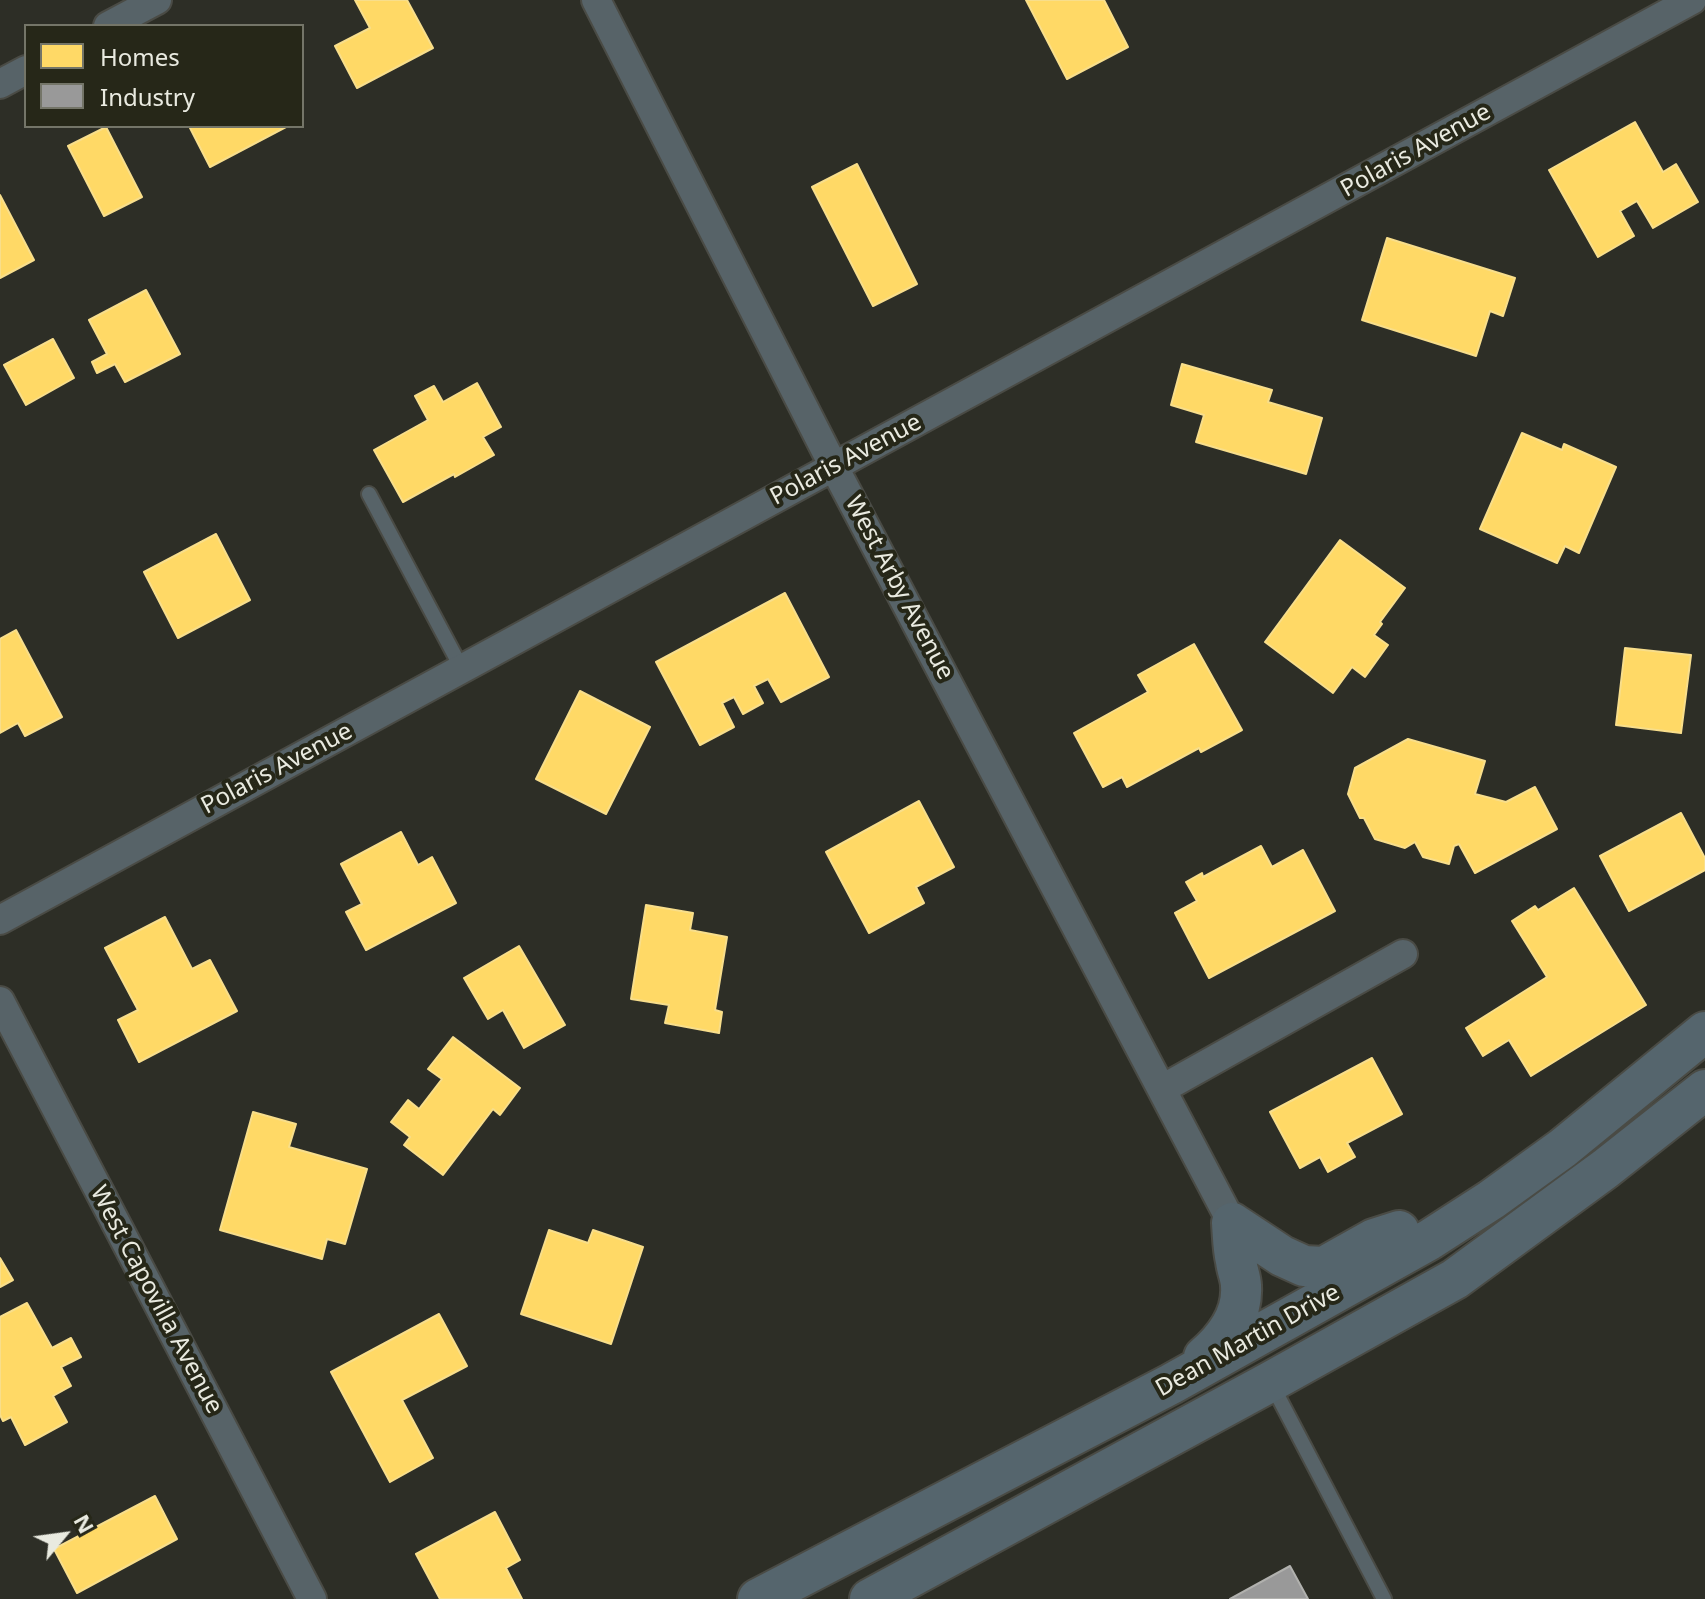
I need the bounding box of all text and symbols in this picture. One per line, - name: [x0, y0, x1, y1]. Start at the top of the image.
- legend: [24, 24, 304, 128]
- text: Homes: [100, 40, 180, 73]
- text: Industry: [100, 80, 195, 113]
- street label: Polaris Avenue: [1336, 98, 1496, 204]
- street label: Polaris Avenue: [766, 408, 926, 512]
- street label: West Arby Avenue: [838, 491, 960, 685]
- street label: Polaris Avenue: [197, 717, 357, 821]
- street label: West Capovilla Avenue: [84, 1181, 228, 1419]
- street label: Dean Martin Drive: [1151, 1278, 1345, 1404]
- north arrow: [24, 1495, 104, 1575]
- text: N: [68, 1508, 102, 1538]

